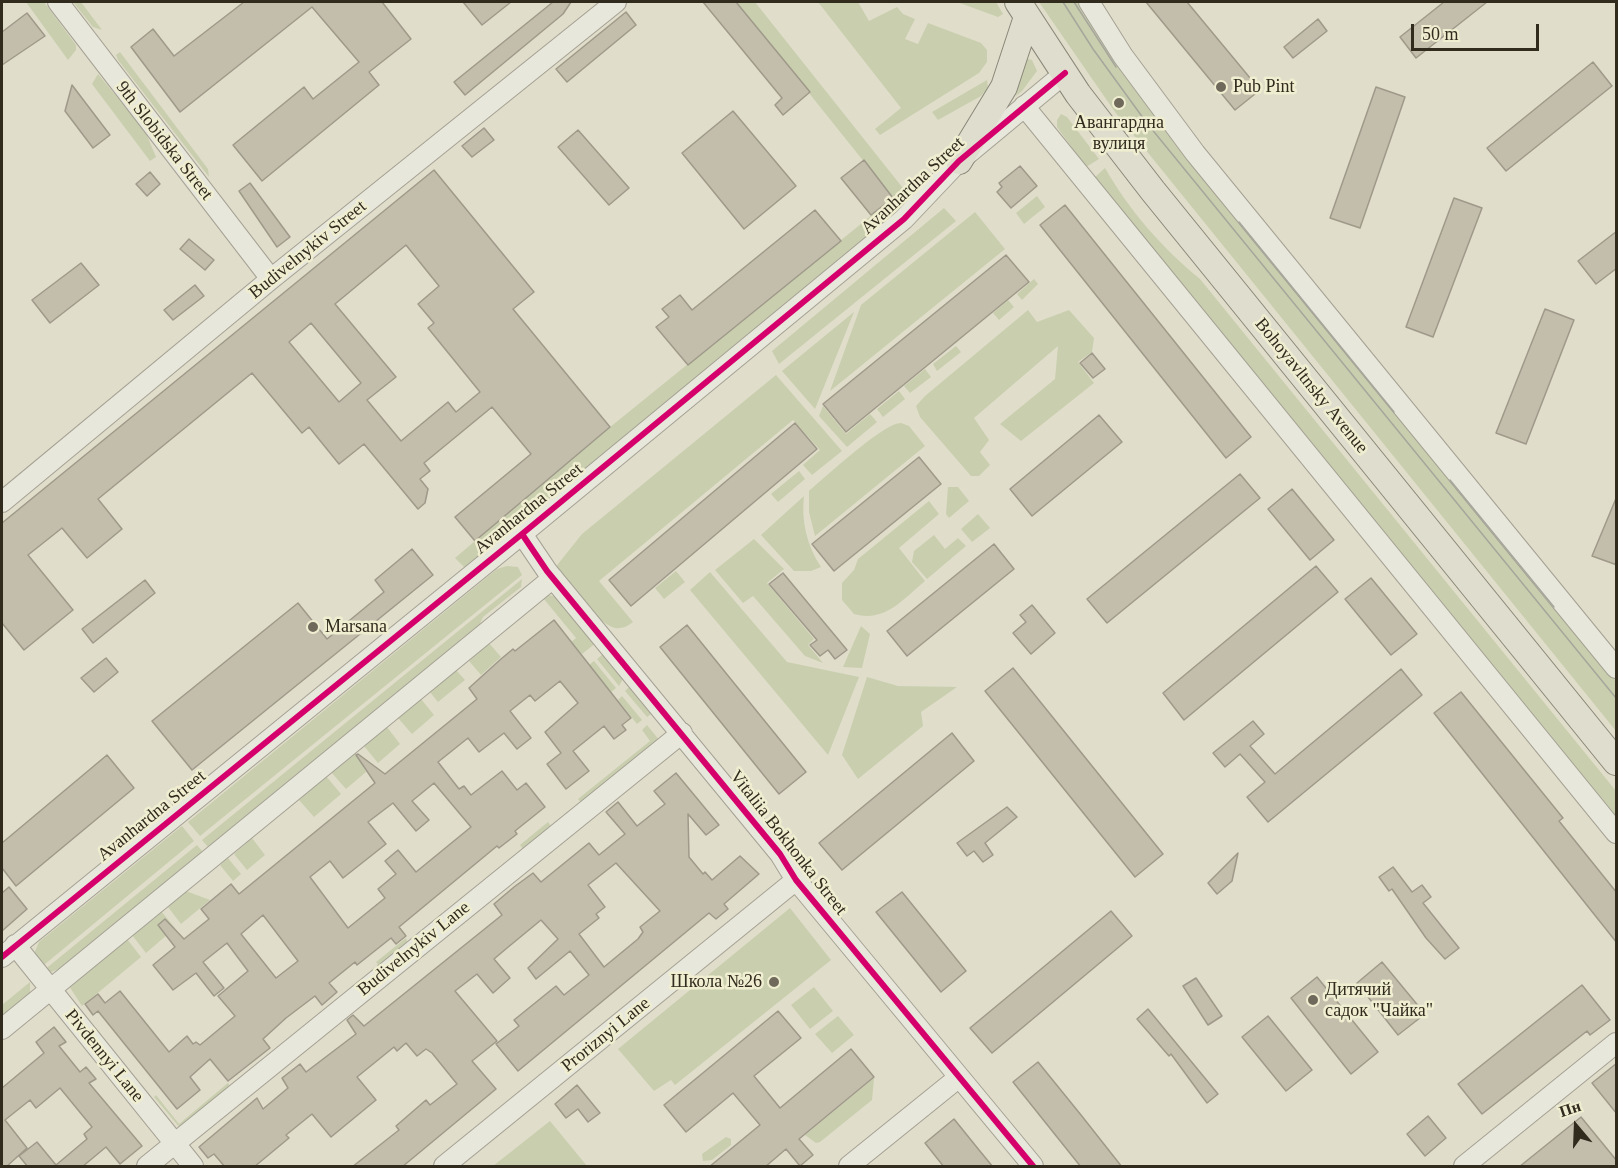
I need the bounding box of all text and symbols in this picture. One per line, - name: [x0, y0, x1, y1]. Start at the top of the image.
- scale bar: [1414, 12, 1542, 50]
- text: 50 m: [1422, 24, 1459, 44]
- place label: Pub Pint: [1233, 76, 1295, 98]
- street label: 9th Slobidska Street: [111, 77, 217, 205]
- marker: Pub Pint: [1214, 80, 1228, 94]
- marker: Авангардна вулиця: [1112, 96, 1126, 110]
- place label: Авангардна вулиця: [1074, 112, 1164, 154]
- street label: Avanhardna Street: [857, 133, 969, 239]
- street label: Budivelnykiv Street: [245, 196, 371, 304]
- street label: Bohoyavltnsky Avenue: [1250, 314, 1372, 458]
- street label: Avanhardna Street: [470, 459, 588, 559]
- place label: Marsana: [325, 616, 387, 638]
- marker: Marsana: [306, 620, 320, 634]
- street label: Avanhardna Street: [93, 766, 211, 866]
- street label: Vitaliia Bokhonka Street: [725, 766, 851, 920]
- street label: Budivelnykiv Lane: [353, 897, 475, 1001]
- place label: Школа №26: [671, 971, 762, 993]
- marker: Школа №26: [767, 975, 781, 989]
- place label: Дитячий садок "Чайка": [1325, 979, 1433, 1022]
- street label: Proriznyi Lane: [557, 993, 655, 1077]
- marker: Дитячий садок "Чайка": [1306, 993, 1320, 1007]
- street label: Pivdennyi Lane: [60, 1005, 148, 1107]
- north arrow: [1546, 1096, 1606, 1156]
- text: Пн: [1557, 1097, 1583, 1120]

